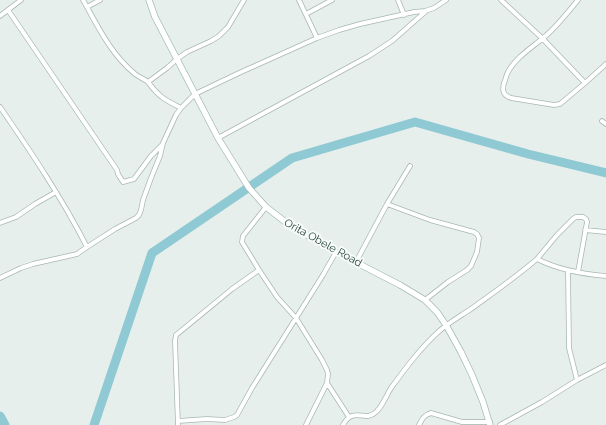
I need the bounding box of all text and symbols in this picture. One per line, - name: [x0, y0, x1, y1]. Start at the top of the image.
- street label: Orita Obele Road: [282, 216, 364, 270]

